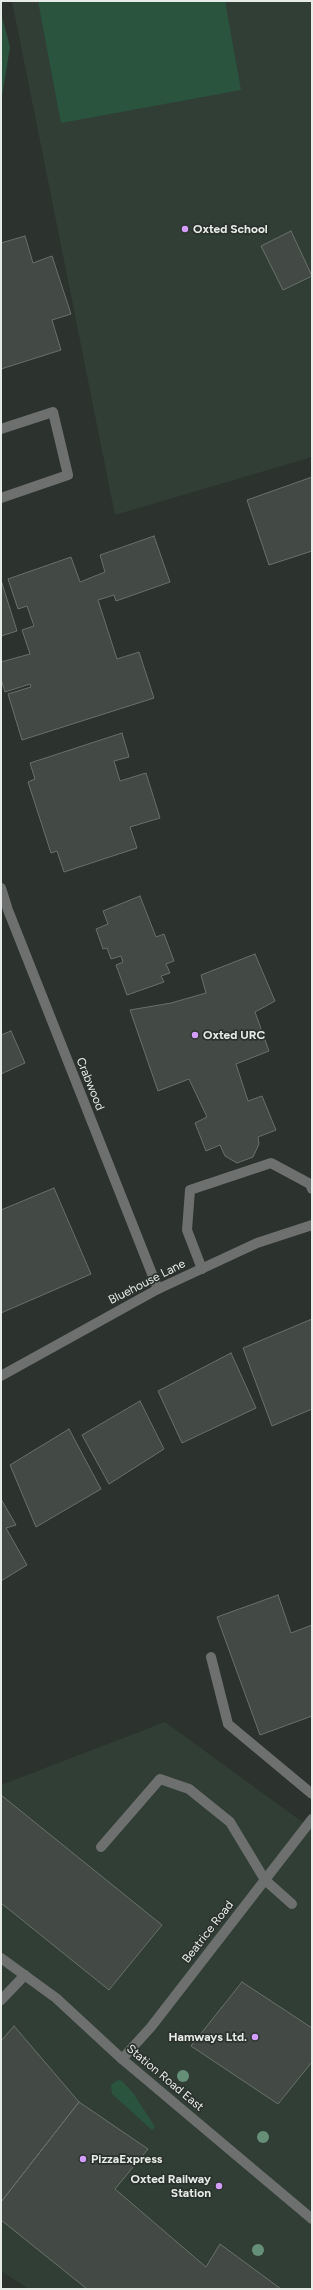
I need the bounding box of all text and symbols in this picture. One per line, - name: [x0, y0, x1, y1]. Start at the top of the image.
- place label: Oxted School: [193, 222, 268, 236]
- marker: Oxted School: [180, 224, 190, 234]
- place label: Oxted URC: [203, 1028, 265, 1042]
- marker: Oxted URC: [190, 1030, 200, 1040]
- street label: Crabwood: [73, 1055, 107, 1113]
- street label: Bluehouse Lane: [106, 1256, 188, 1308]
- street label: Beatrice Road: [179, 1898, 237, 1966]
- place label: Hamways Ltd.: [169, 2030, 247, 2044]
- marker: Hamways Ltd.: [250, 2032, 260, 2042]
- street label: Station Road East: [124, 2042, 206, 2114]
- place label: PizzaExpress: [91, 2152, 162, 2166]
- marker: PizzaExpress: [78, 2154, 88, 2164]
- place label: Oxted Railway Station: [131, 2172, 211, 2200]
- marker: Oxted Railway Station: [214, 2181, 224, 2191]

